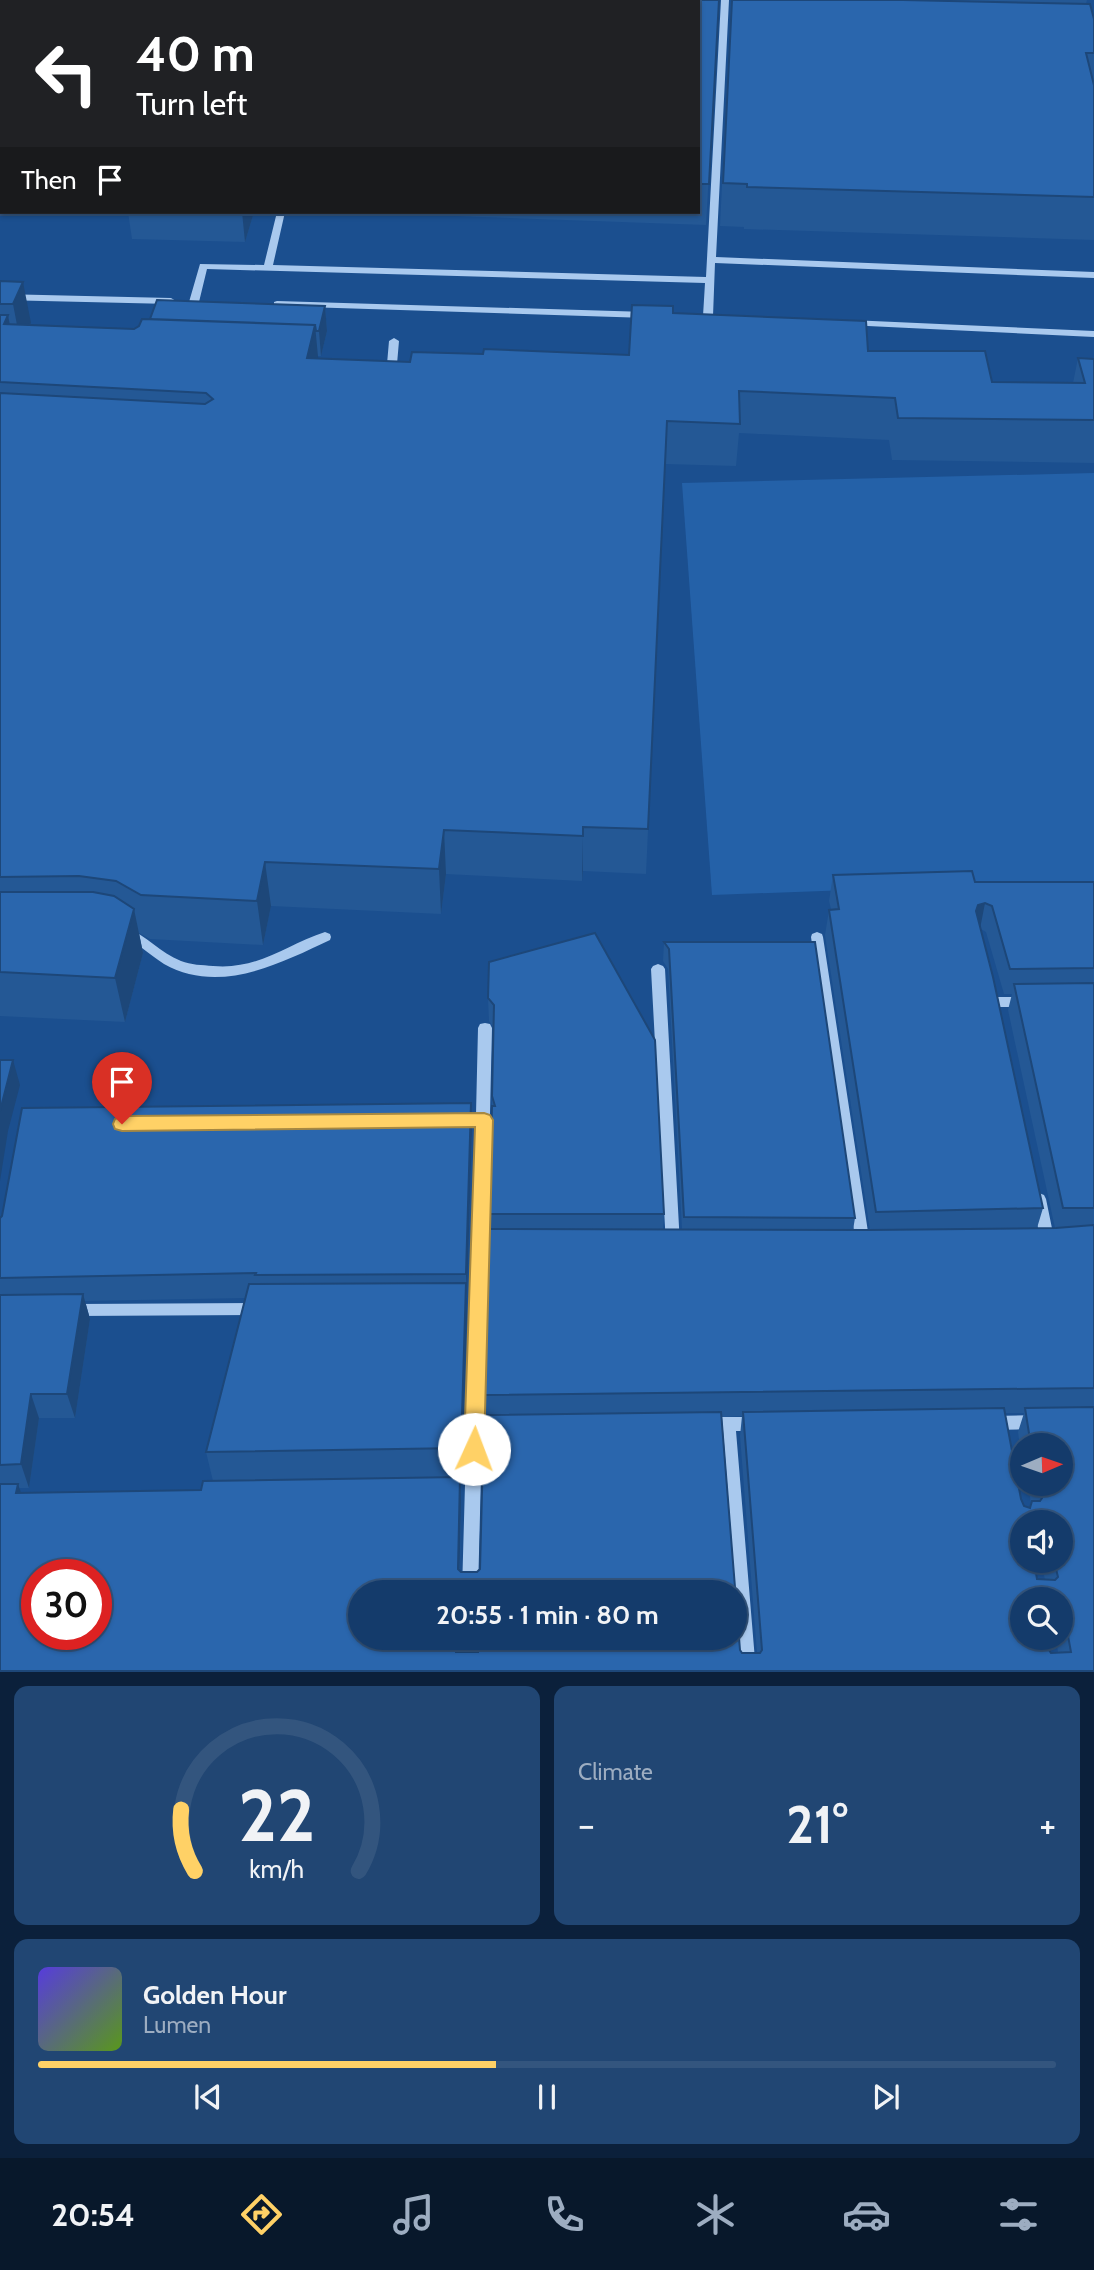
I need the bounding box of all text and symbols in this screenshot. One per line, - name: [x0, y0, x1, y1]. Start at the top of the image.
- text: 40 m: [136, 24, 255, 83]
- icon: left: [21, 28, 112, 119]
- text: Turn left: [136, 84, 247, 123]
- icon: arrive: [91, 161, 129, 199]
- text: Then: [21, 164, 77, 196]
- pin: [92, 1052, 152, 1124]
- icon: arrive: [103, 1063, 141, 1101]
- position arrow: [437, 1412, 511, 1486]
- north arrow: [1010, 1433, 1073, 1496]
- map controls: [1010, 1433, 1073, 1650]
- button: sound: [1010, 1510, 1073, 1573]
- speed limit sign: 30: [21, 1559, 112, 1650]
- button: search: [1010, 1587, 1073, 1650]
- text: 20:55 · 1 min · 80 m: [436, 1599, 659, 1631]
- text: Climate: [578, 1758, 653, 1786]
- text: 22: [238, 1772, 316, 1860]
- text: 21°: [786, 1793, 848, 1856]
- text: −: [578, 1801, 595, 1848]
- text: +: [1039, 1801, 1056, 1848]
- text: km/h: [250, 1854, 304, 1884]
- text: Golden Hour: [143, 1979, 286, 2011]
- text: Lumen: [143, 2011, 211, 2039]
- icon: previous: [189, 2078, 227, 2116]
- icon: pause: [528, 2078, 566, 2116]
- icon: next: [867, 2078, 905, 2116]
- icon: directions: [237, 2190, 286, 2239]
- icon: music: [389, 2190, 438, 2239]
- icon: phone: [540, 2190, 589, 2239]
- icon: climate: [691, 2190, 740, 2239]
- icon: car: [842, 2190, 891, 2239]
- icon: filters: [994, 2190, 1043, 2239]
- text: 20:54: [51, 2195, 135, 2234]

